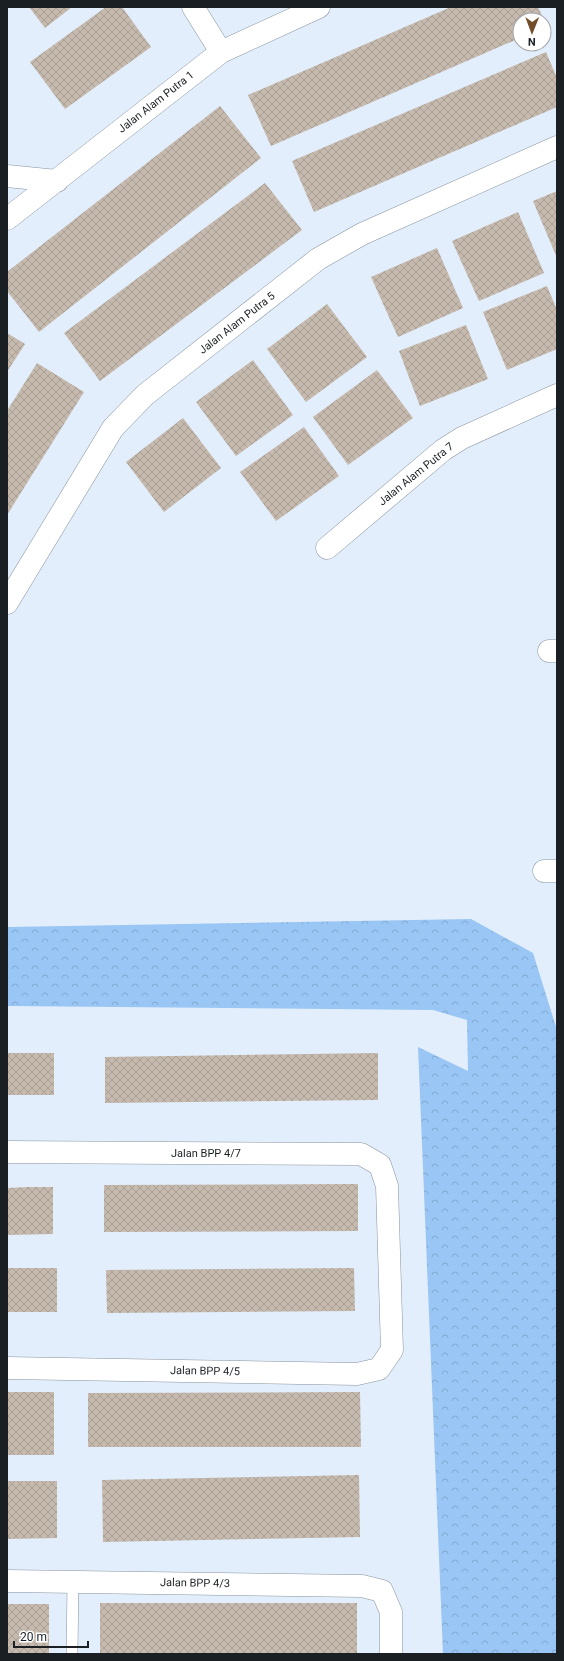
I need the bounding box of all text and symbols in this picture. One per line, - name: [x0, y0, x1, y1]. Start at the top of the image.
- north arrow: [512, 12, 552, 52]
- text: N: [528, 35, 536, 48]
- street label: Jalan Alam Putra 1: [115, 68, 197, 136]
- street label: Jalan Alam Putra 5: [196, 289, 278, 357]
- street label: Jalan Alam Putra 7: [376, 440, 456, 508]
- street label: Jalan BPP 4/7: [171, 1147, 241, 1160]
- street label: Jalan BPP 4/5: [170, 1364, 240, 1378]
- street label: Jalan BPP 4/3: [160, 1576, 230, 1590]
- scale bar: [14, 1623, 88, 1649]
- text: 20 m: [20, 1630, 47, 1644]

